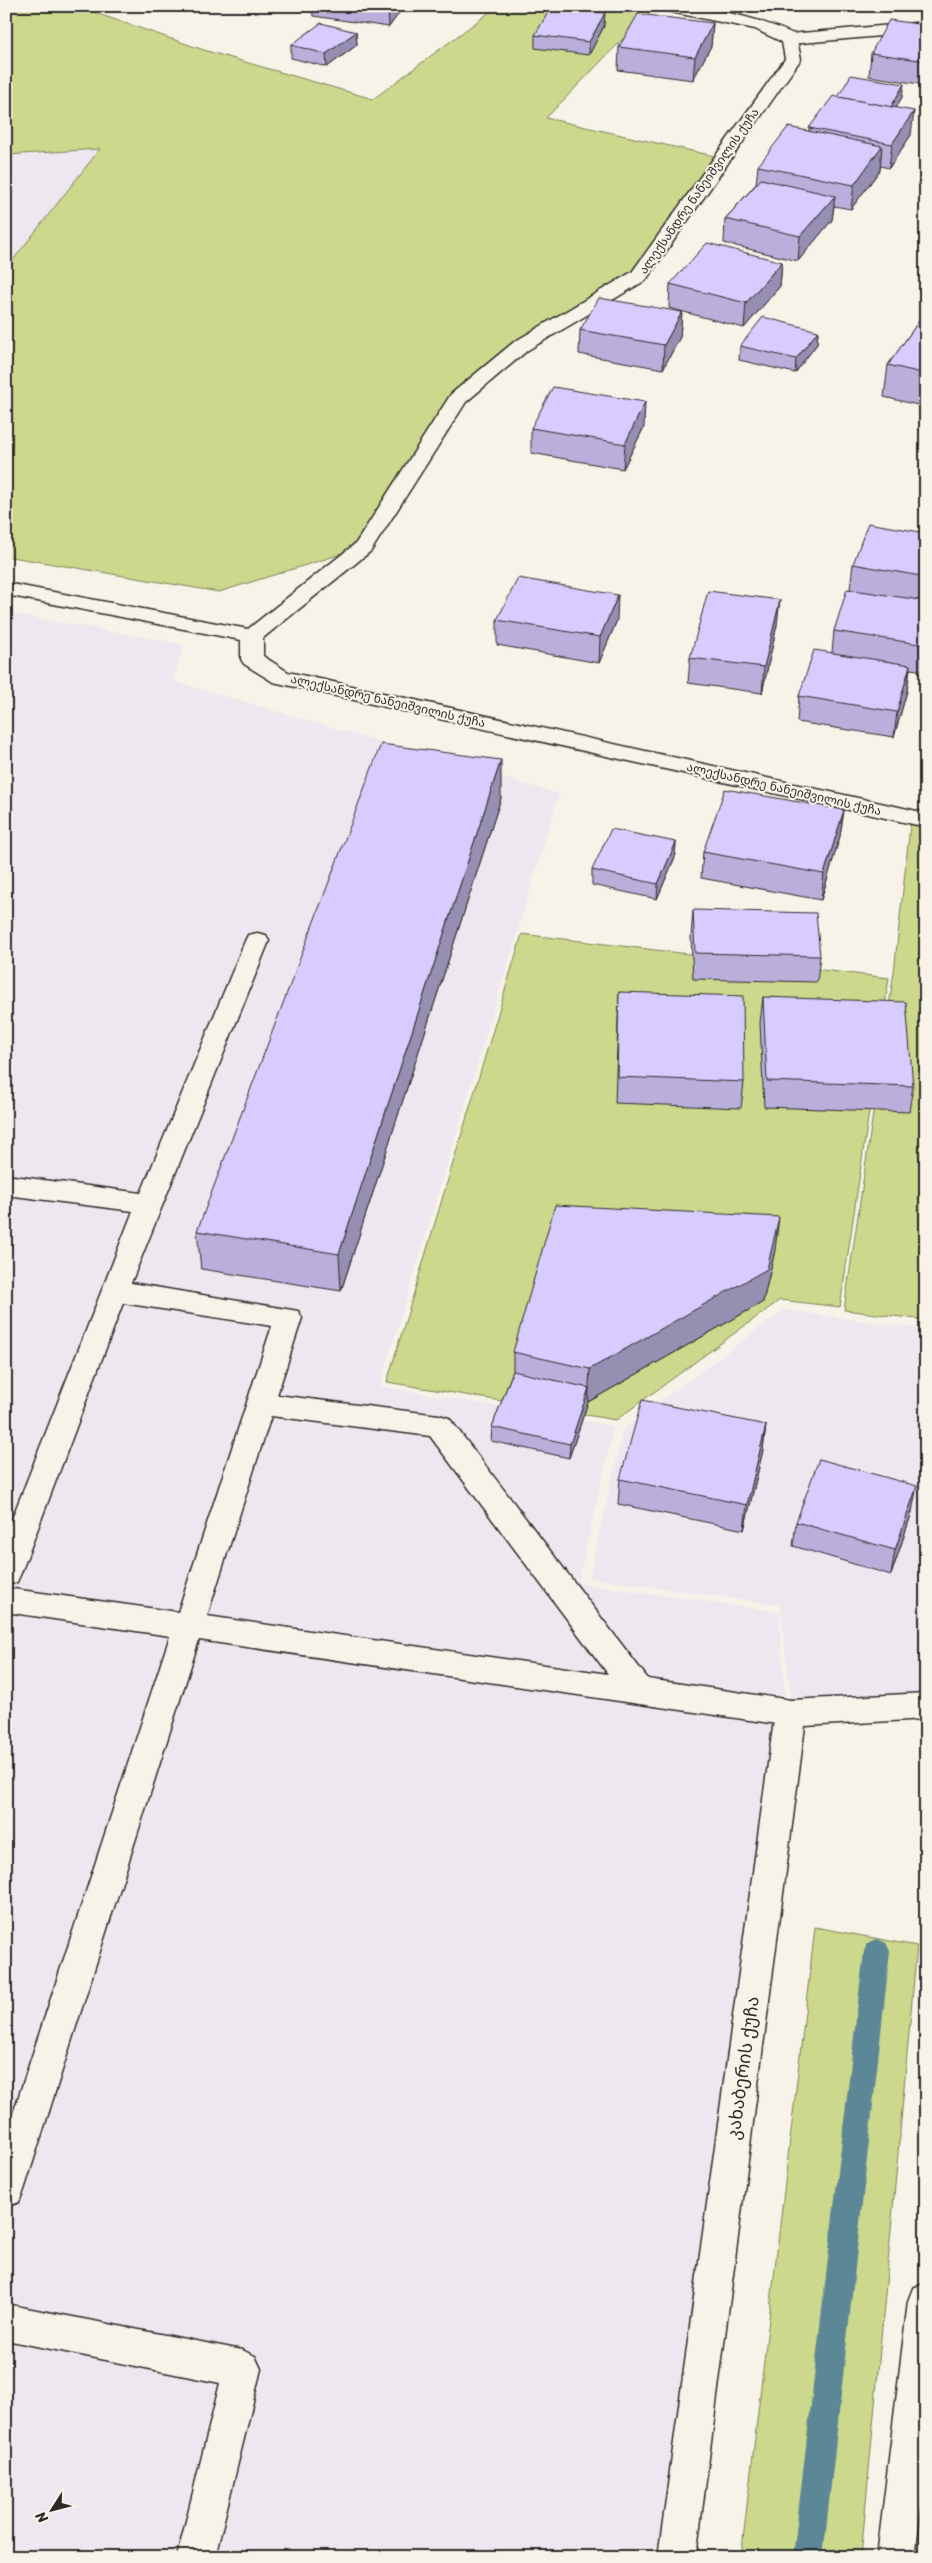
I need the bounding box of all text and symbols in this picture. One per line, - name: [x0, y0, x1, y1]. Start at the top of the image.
- street label: ალექსანდრე ნანეიშვილის ქუჩა: [633, 103, 765, 279]
- street label: ალექსანდრე ნანეიშვილის ქუჩა: [289, 668, 487, 734]
- street label: ალექსანდრე ნანეიშვილის ქუჩა: [685, 756, 883, 822]
- street label: კახაბერის ქუჩა: [717, 1994, 769, 2142]
- north arrow: [28, 2486, 78, 2536]
- text: N: [29, 2506, 55, 2529]

